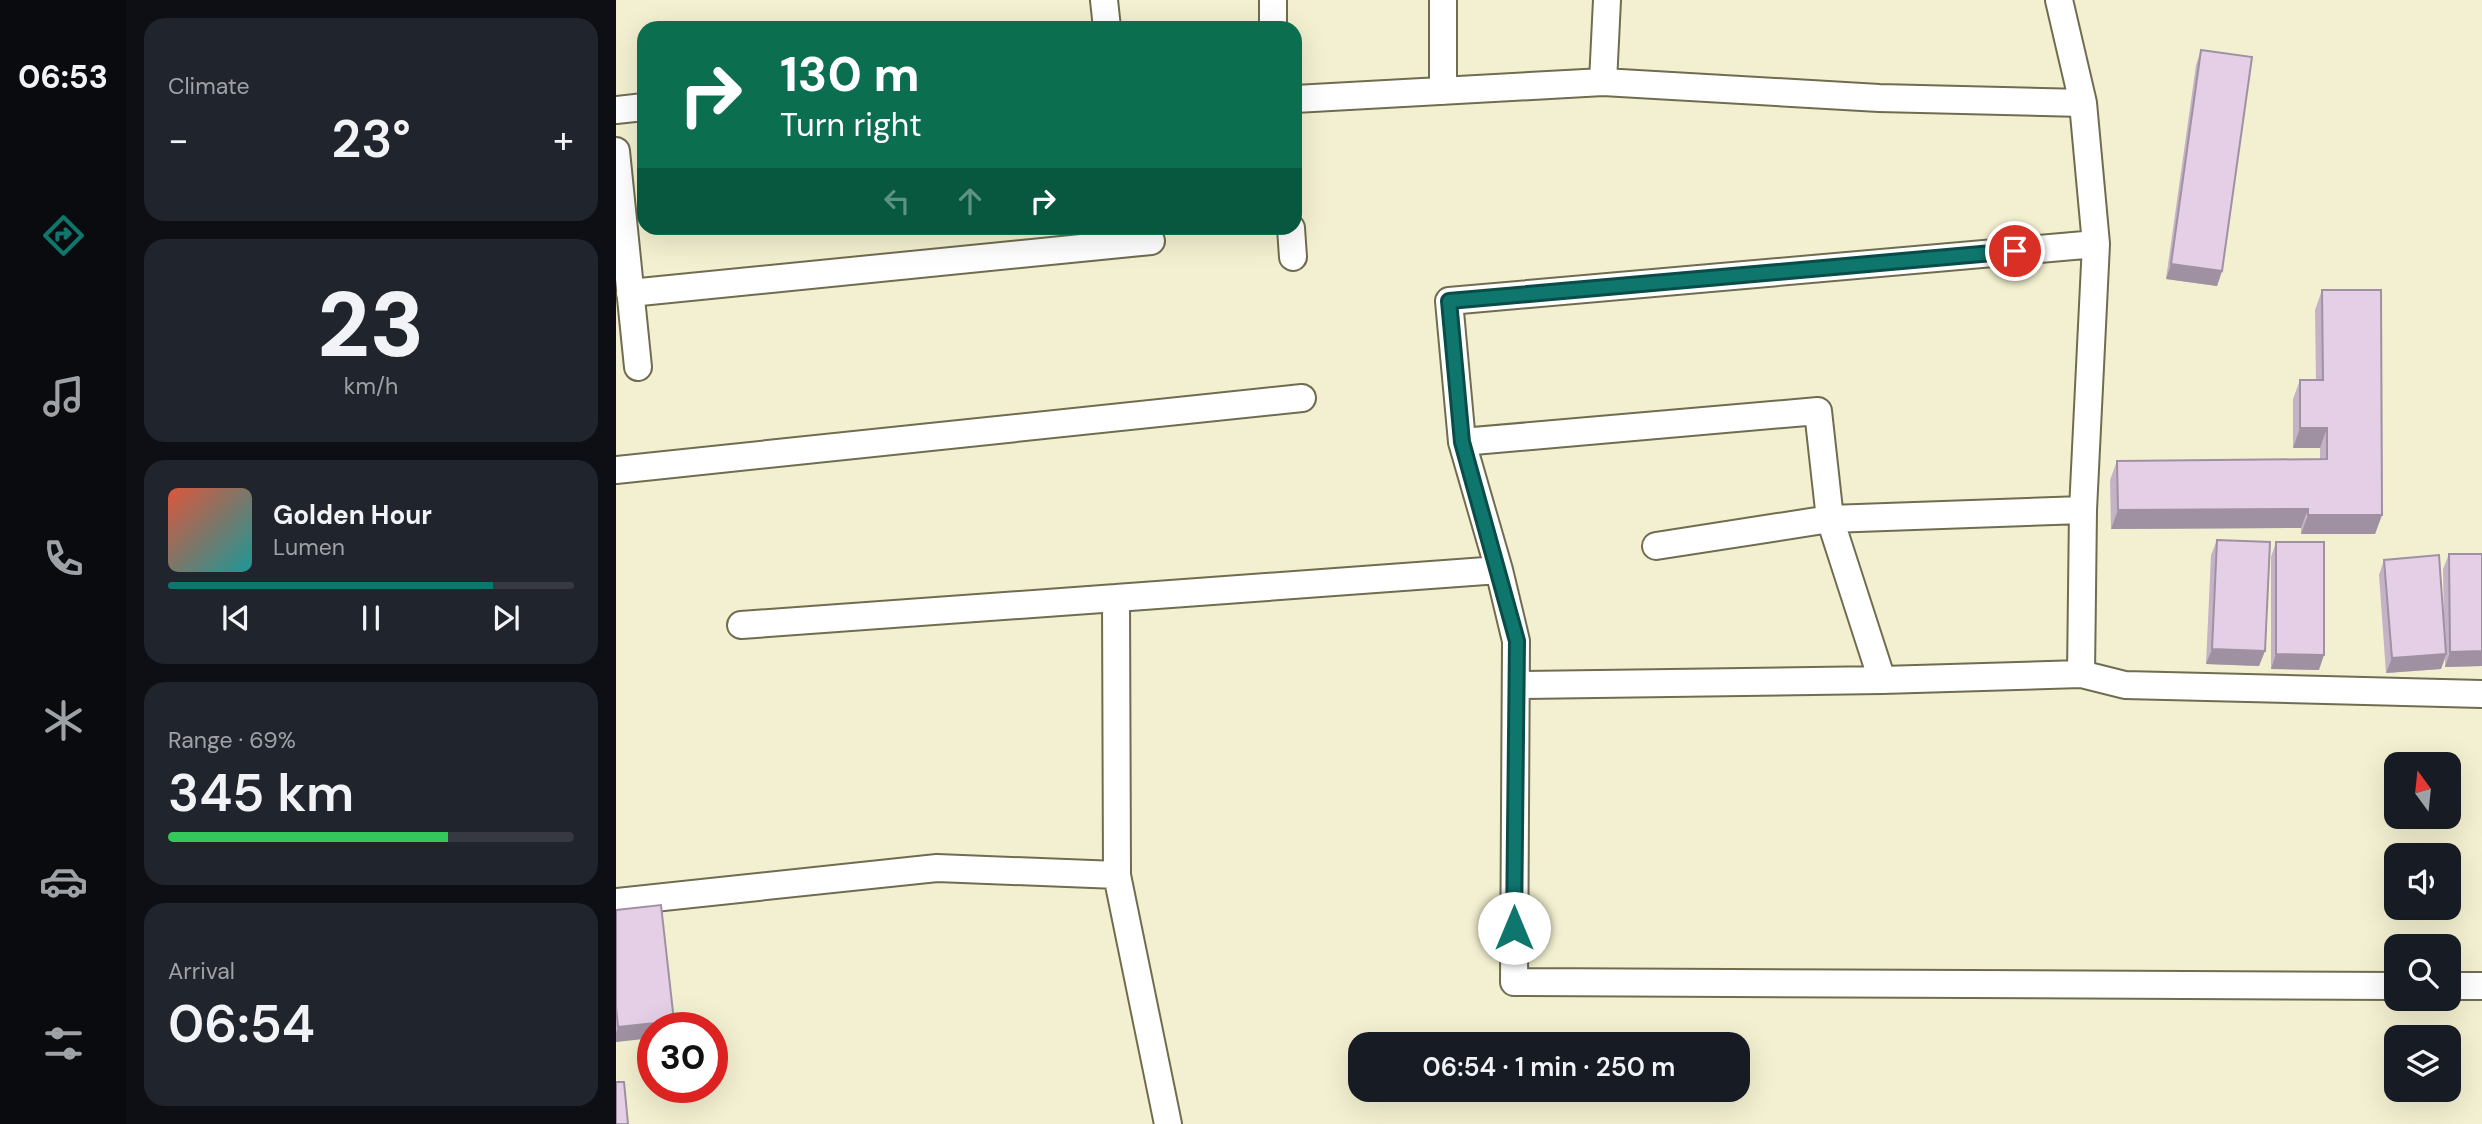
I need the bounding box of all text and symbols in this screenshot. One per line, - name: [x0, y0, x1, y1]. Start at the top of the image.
- text: 130 m: [780, 42, 920, 106]
- icon: right: [665, 49, 756, 140]
- text: 06:53: [18, 56, 108, 98]
- text: Climate: [168, 71, 250, 101]
- text: Turn right: [780, 104, 922, 146]
- text: 23°: [331, 105, 411, 173]
- text: −: [168, 115, 189, 165]
- text: +: [553, 115, 574, 165]
- icon: left: [878, 182, 916, 220]
- icon: ahead: [951, 182, 989, 220]
- icon: right: [1024, 182, 1062, 220]
- icon: directions: [39, 211, 88, 260]
- pin: [1985, 221, 2045, 281]
- icon: arrive: [1996, 232, 2034, 270]
- text: 23: [317, 266, 425, 384]
- text: km/h: [344, 371, 398, 401]
- icon: music: [39, 372, 88, 421]
- text: Golden Hour: [273, 498, 432, 532]
- text: Lumen: [273, 532, 345, 562]
- icon: phone: [39, 534, 88, 583]
- icon: previous: [217, 599, 255, 637]
- icon: pause: [352, 599, 390, 637]
- icon: next: [487, 599, 525, 637]
- icon: climate: [39, 696, 88, 745]
- text: Range · 69%: [168, 725, 296, 755]
- north arrow: [2384, 752, 2460, 830]
- map controls: [2384, 752, 2461, 1102]
- text: 345 km: [168, 759, 354, 827]
- button: sound: [2384, 843, 2461, 920]
- icon: car: [39, 857, 88, 906]
- position arrow: [1477, 891, 1551, 965]
- button: search: [2384, 934, 2461, 1011]
- text: Arrival: [168, 956, 235, 986]
- text: 06:54: [168, 990, 315, 1058]
- speed limit sign: 30: [637, 1012, 728, 1103]
- icon: filters: [39, 1019, 88, 1068]
- button: layers: [2384, 1025, 2461, 1102]
- text: 06:54 · 1 min · 250 m: [1423, 1050, 1675, 1084]

